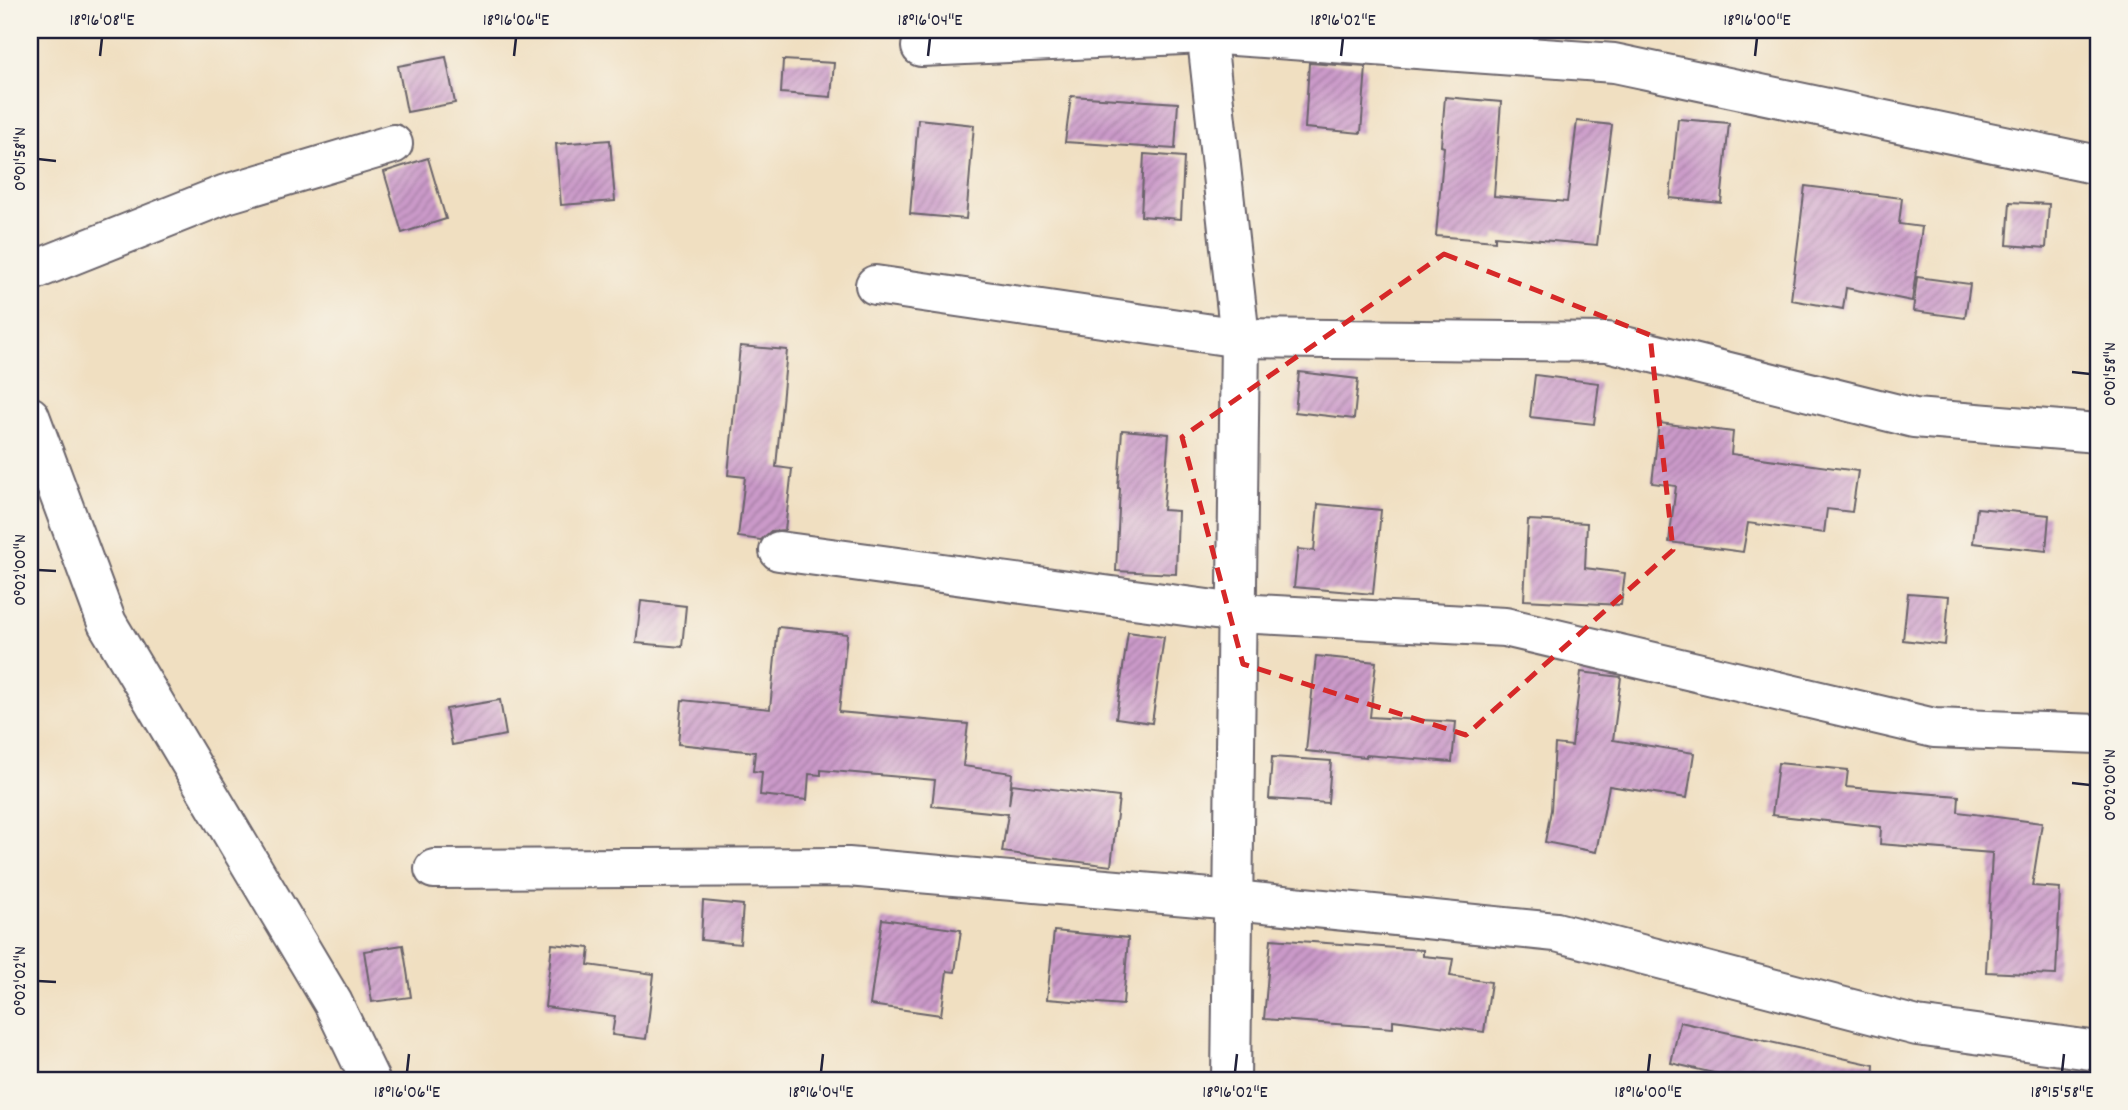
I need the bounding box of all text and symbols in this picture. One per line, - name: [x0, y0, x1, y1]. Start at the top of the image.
- text: 18°16'08"E: [70, 9, 134, 34]
- text: 18°16'06"E: [483, 9, 549, 34]
- text: 18°16'04"E: [897, 9, 963, 34]
- text: 18°16'02"E: [1310, 9, 1376, 34]
- text: 18°16'00"E: [1723, 9, 1791, 34]
- text: 0°01'58"N: [9, 127, 34, 191]
- text: 0°01'58"N: [2099, 342, 2124, 406]
- text: 0°02'00"N: [9, 534, 34, 606]
- text: 0°02'00"N: [2099, 749, 2124, 821]
- text: 0°02'02"N: [9, 946, 34, 1016]
- text: 18°16'06"E: [374, 1081, 440, 1106]
- text: 18°16'04"E: [788, 1081, 854, 1106]
- text: 18°16'02"E: [1202, 1081, 1268, 1106]
- text: 18°16'00"E: [1614, 1081, 1682, 1106]
- text: 18°15'58"E: [2031, 1081, 2093, 1106]

